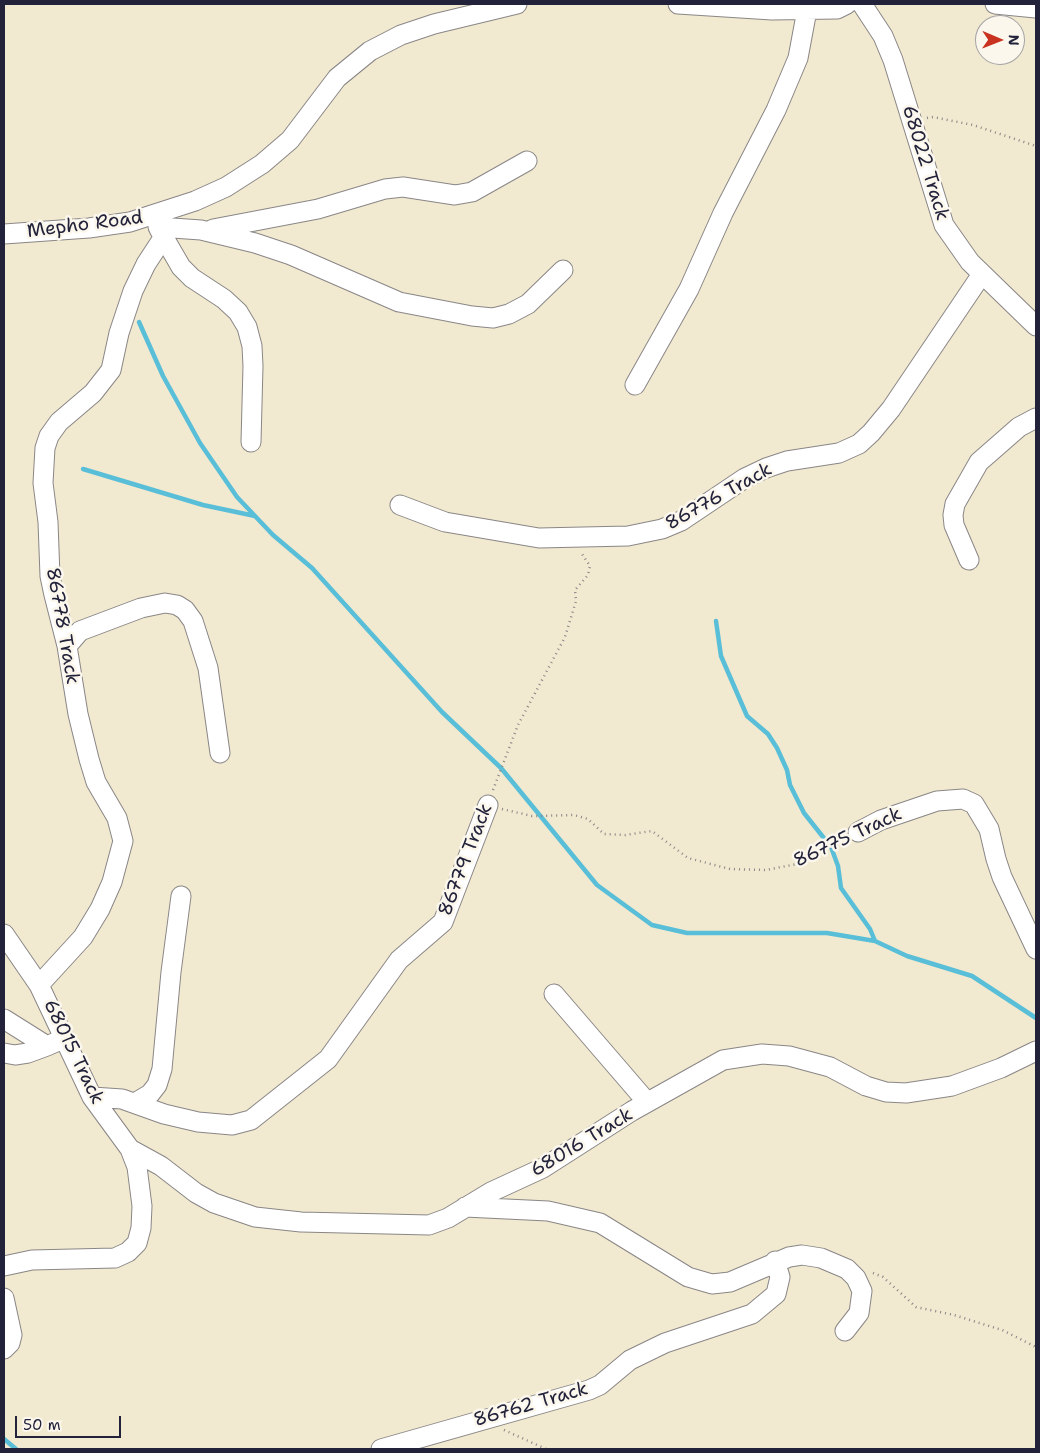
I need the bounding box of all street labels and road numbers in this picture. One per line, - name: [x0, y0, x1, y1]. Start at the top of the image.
- street label: 68022 Track: [897, 103, 953, 223]
- street label: Mepho Road: [26, 207, 144, 243]
- street label: 86776 Track: [662, 458, 776, 536]
- street label: 86778 Track: [41, 566, 83, 686]
- street label: 86779 Track: [434, 801, 498, 919]
- street label: 86775 Track: [790, 803, 906, 873]
- street label: 68015 Track: [38, 996, 108, 1108]
- street label: 68016 Track: [527, 1104, 637, 1182]
- street label: 86762 Track: [471, 1378, 591, 1432]

